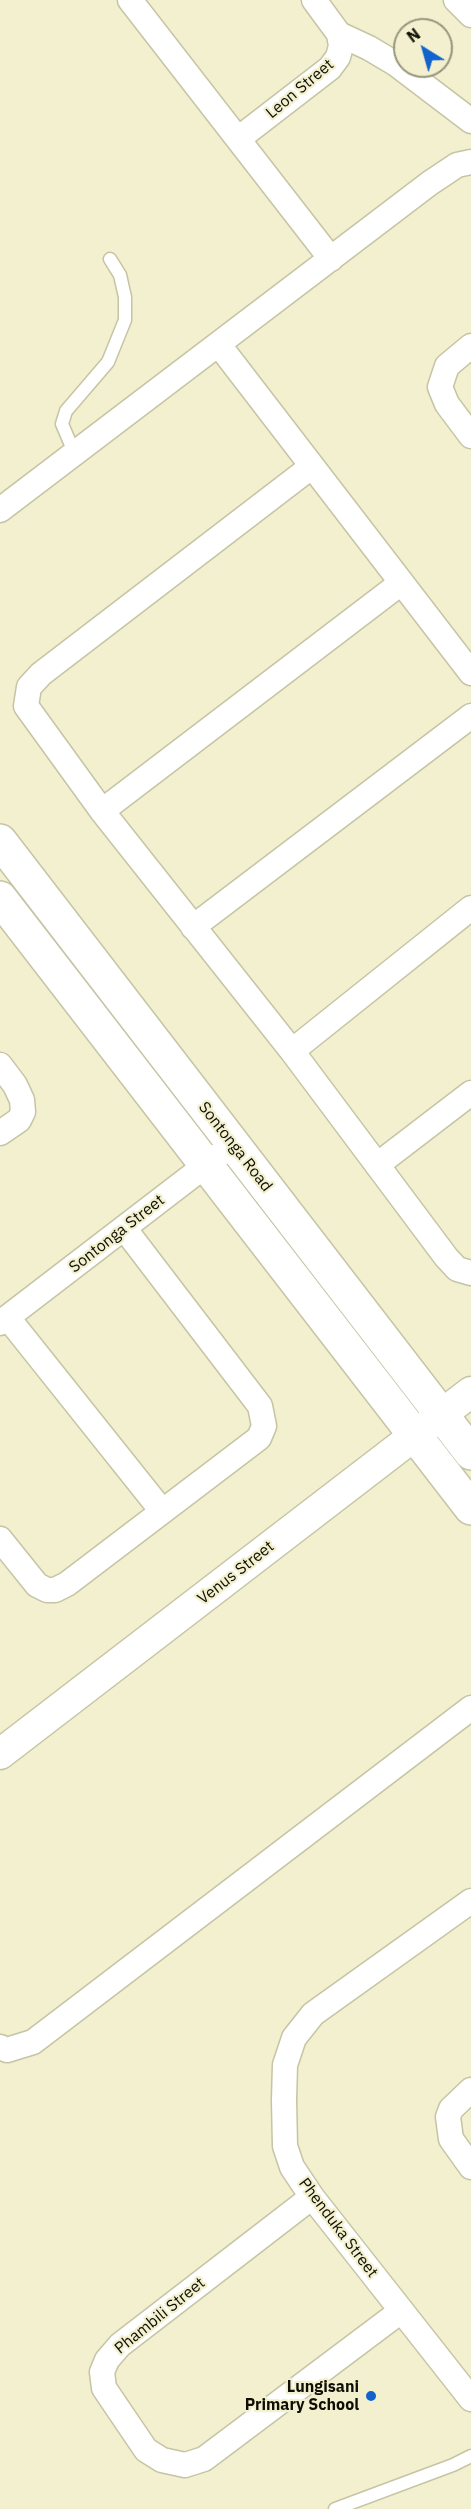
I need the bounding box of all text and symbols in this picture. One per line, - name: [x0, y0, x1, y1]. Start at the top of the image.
- north arrow: [393, 18, 453, 78]
- text: N: [403, 24, 424, 47]
- street label: Leon Street: [262, 55, 338, 123]
- street label: Sontonga Road: [194, 1098, 276, 1196]
- street label: Sontonga Street: [66, 1191, 168, 1277]
- street label: Venus Street: [194, 1537, 278, 1609]
- street label: Phenduka Street: [294, 2174, 382, 2282]
- street label: Phambili Street: [111, 2274, 209, 2358]
- place label: Lungisani Primary School: [245, 2377, 359, 2415]
- marker: Lungisani Primary School: [364, 2389, 378, 2403]

